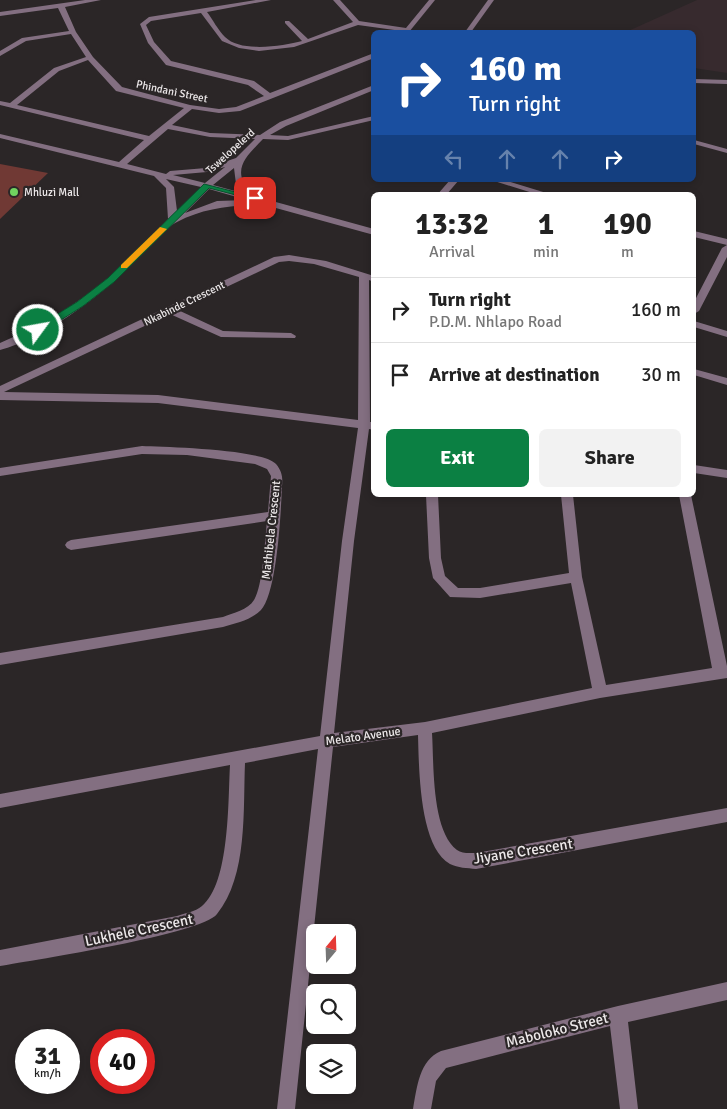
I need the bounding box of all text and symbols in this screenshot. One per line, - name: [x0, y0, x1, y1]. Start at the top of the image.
- text: 160 m: [469, 47, 562, 90]
- icon: right: [386, 50, 451, 115]
- street label: Phindani Street: [135, 78, 209, 105]
- text: Turn right: [469, 90, 561, 117]
- street label: Tswelopelerd: [203, 126, 258, 177]
- icon: left: [440, 145, 468, 173]
- icon: ahead: [493, 145, 521, 173]
- icon: ahead: [546, 145, 574, 173]
- icon: right: [599, 145, 627, 173]
- pin: [234, 177, 276, 219]
- icon: arrive: [241, 184, 269, 212]
- marker: Mhluzi Mall: [8, 186, 20, 198]
- place label: Mhluzi Mall: [24, 186, 79, 199]
- text: 13:32: [415, 206, 489, 243]
- text: 1: [538, 206, 554, 243]
- text: 190: [603, 206, 652, 243]
- text: Arrival: [429, 242, 475, 262]
- text: min: [533, 242, 559, 262]
- text: m: [621, 242, 634, 262]
- street label: Nkabinde Crescent: [142, 278, 227, 329]
- text: Turn right: [429, 288, 511, 312]
- icon: right: [386, 296, 414, 324]
- text: 160 m: [631, 298, 681, 322]
- position arrow: [11.0, 303, 63.0, 355]
- text: P.D.M. Nhlapo Road: [429, 312, 562, 332]
- icon: arrive: [386, 361, 414, 389]
- text: Arrive at destination: [429, 363, 600, 387]
- text: 30 m: [641, 363, 681, 387]
- button: Exit: [386, 429, 529, 487]
- button: Share: [539, 429, 681, 487]
- street label: Mathibela Crescent: [259, 480, 284, 580]
- street label: Melato Avenue: [325, 724, 402, 749]
- street label: Jiyane Crescent: [472, 834, 574, 868]
- street label: Lukhele Crescent: [83, 910, 195, 950]
- north arrow: [306, 924, 356, 974]
- map controls: [306, 924, 356, 1094]
- button: search: [306, 984, 356, 1034]
- street label: Maboloko Street: [504, 1009, 610, 1051]
- speed limit sign: 40: [90, 1029, 155, 1094]
- text: 31: [34, 1040, 61, 1071]
- button: layers: [306, 1044, 356, 1094]
- text: km/h: [34, 1066, 61, 1081]

